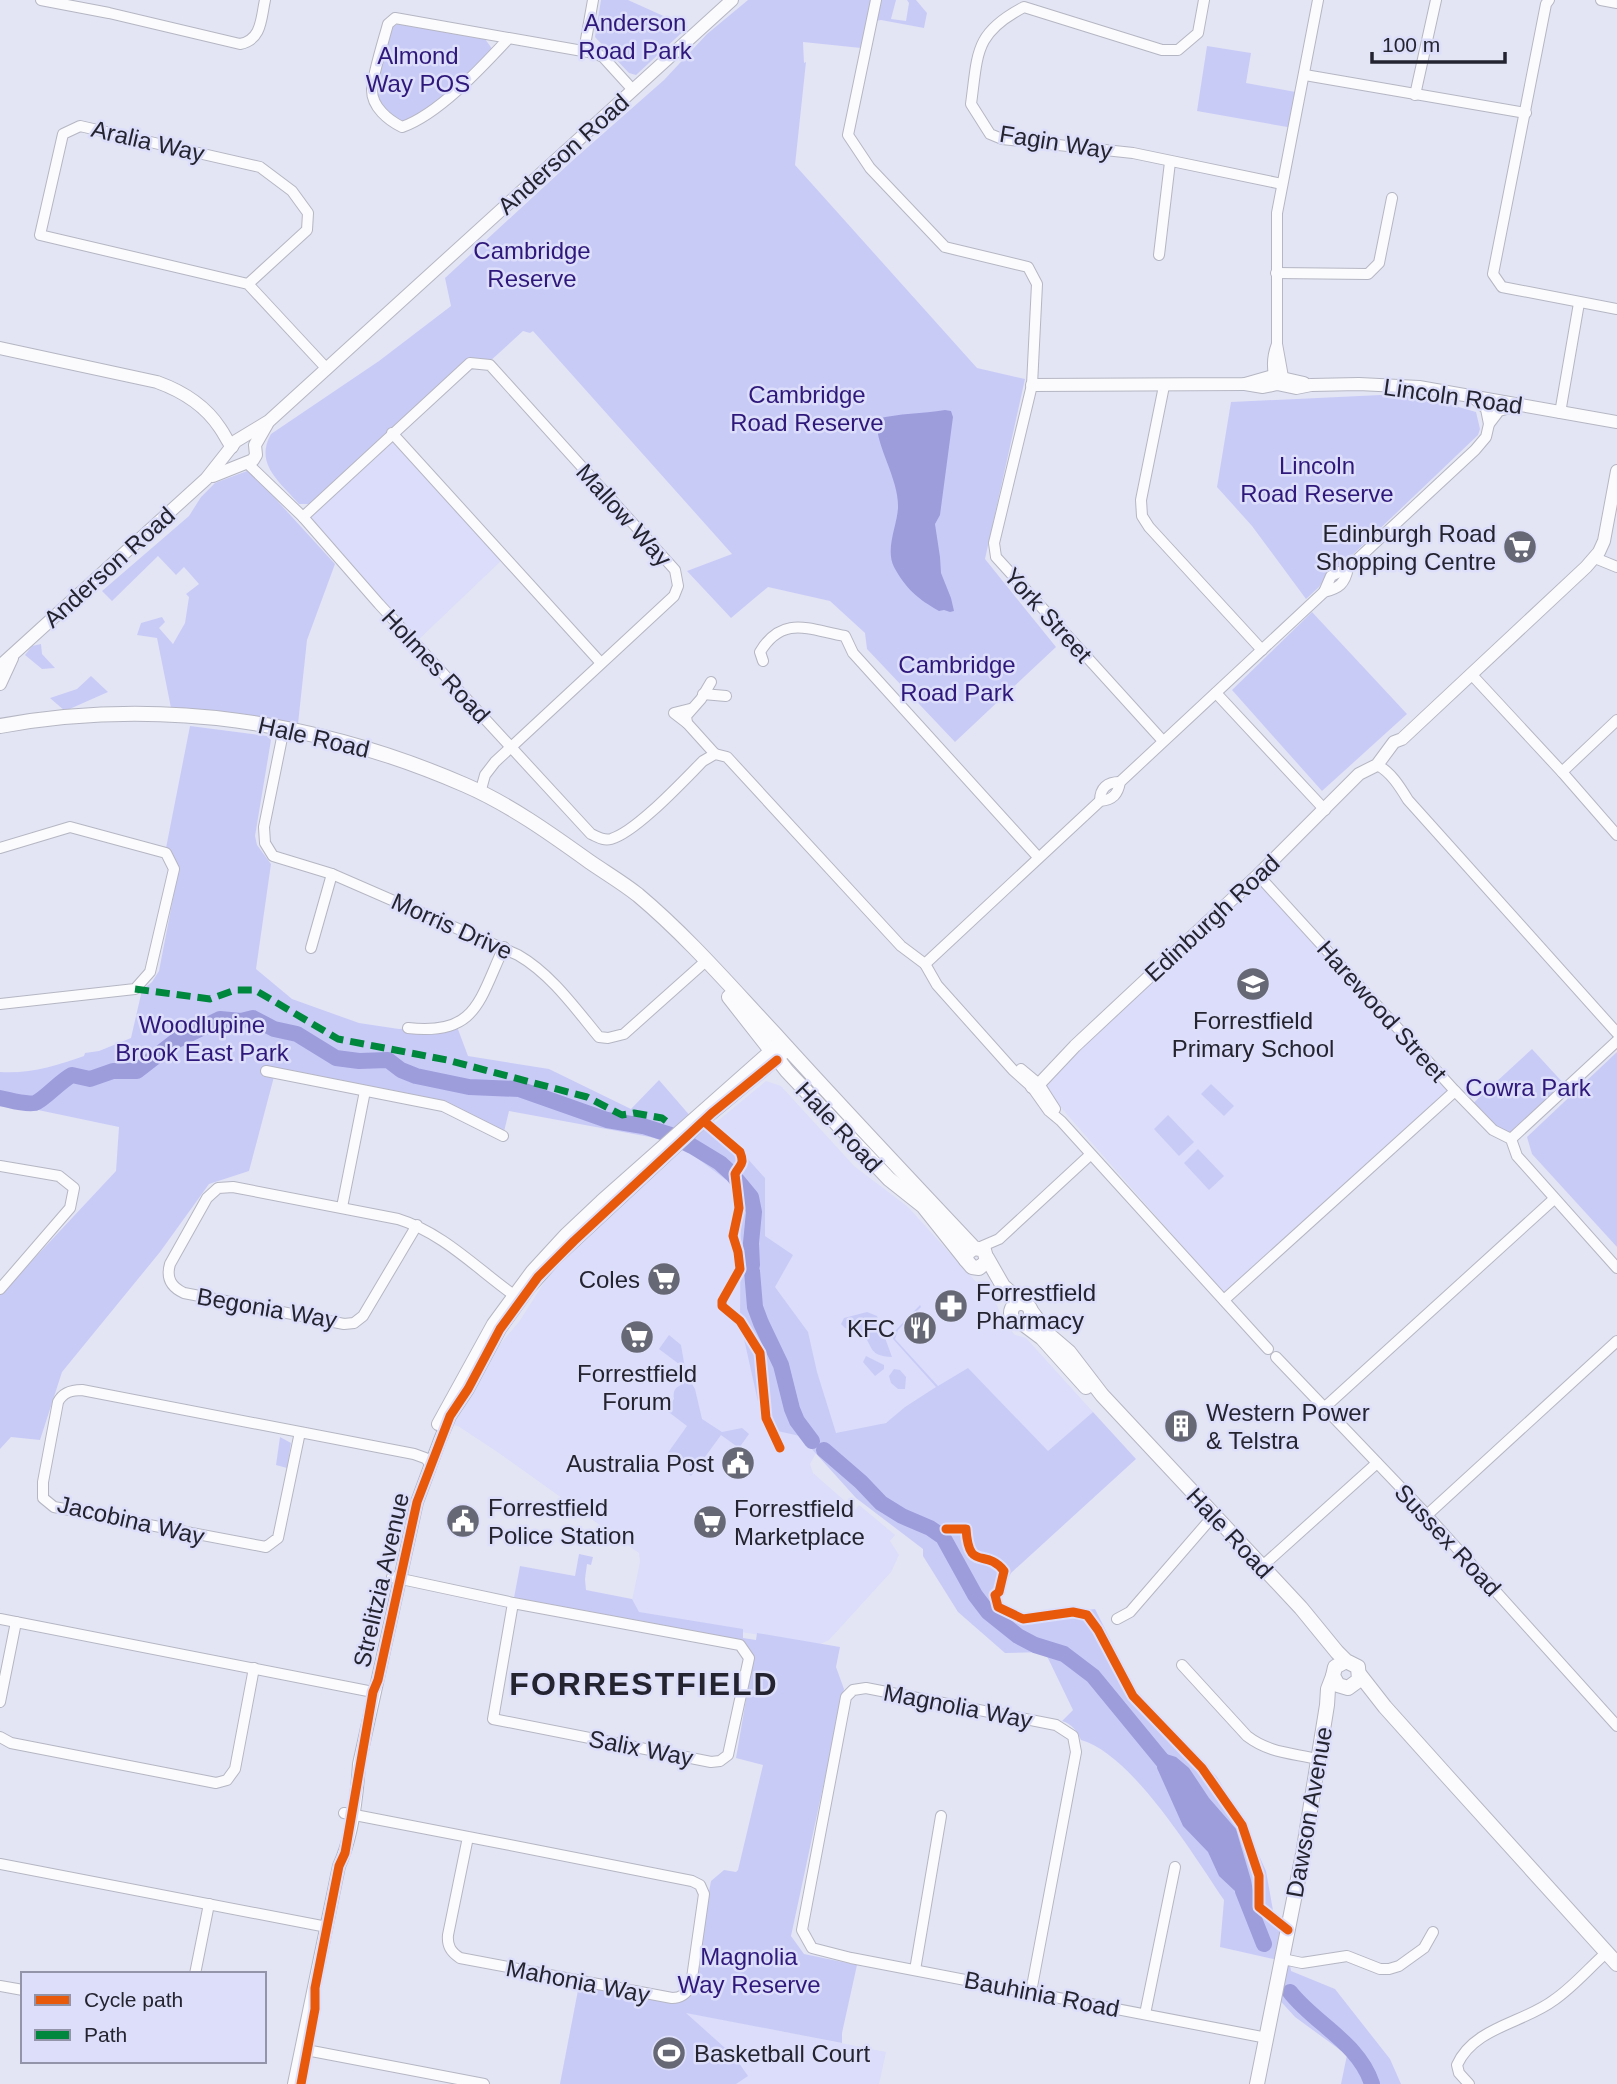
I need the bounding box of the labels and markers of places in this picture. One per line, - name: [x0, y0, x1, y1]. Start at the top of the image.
- place label: Edinburgh Road Shopping Centre: [1316, 520, 1496, 575]
- supermarket icon: Edinburgh Road Shopping Centre: [1501, 528, 1539, 566]
- school or university icon: Forrestfield Primary School: [1234, 965, 1272, 1003]
- place label: Forrestfield Primary School: [1172, 1007, 1334, 1062]
- supermarket icon: Coles: [645, 1260, 683, 1298]
- place label: Coles: [579, 1266, 640, 1293]
- place label: Forrestfield Pharmacy: [976, 1279, 1096, 1334]
- pharmacy icon: Forrestfield Pharmacy: [932, 1287, 970, 1325]
- restaurant icon: KFC: [901, 1309, 939, 1347]
- place label: KFC: [847, 1315, 895, 1342]
- supermarket icon: Forrestfield Forum: [618, 1318, 656, 1356]
- place label: Forrestfield Forum: [577, 1360, 697, 1415]
- place label: Western Power & Telstra: [1206, 1399, 1370, 1454]
- building icon: Western Power & Telstra: [1162, 1407, 1200, 1445]
- public building icon: Australia Post: [719, 1444, 757, 1482]
- place label: Australia Post: [566, 1450, 714, 1477]
- place label: Forrestfield Police Station: [488, 1494, 635, 1549]
- place label: Forrestfield Marketplace: [734, 1495, 865, 1550]
- public building icon: Forrestfield Police Station: [444, 1502, 482, 1540]
- supermarket icon: Forrestfield Marketplace: [691, 1503, 729, 1541]
- sports icon: Basketball Court: [650, 2034, 688, 2072]
- place label: Basketball Court: [694, 2040, 870, 2067]

